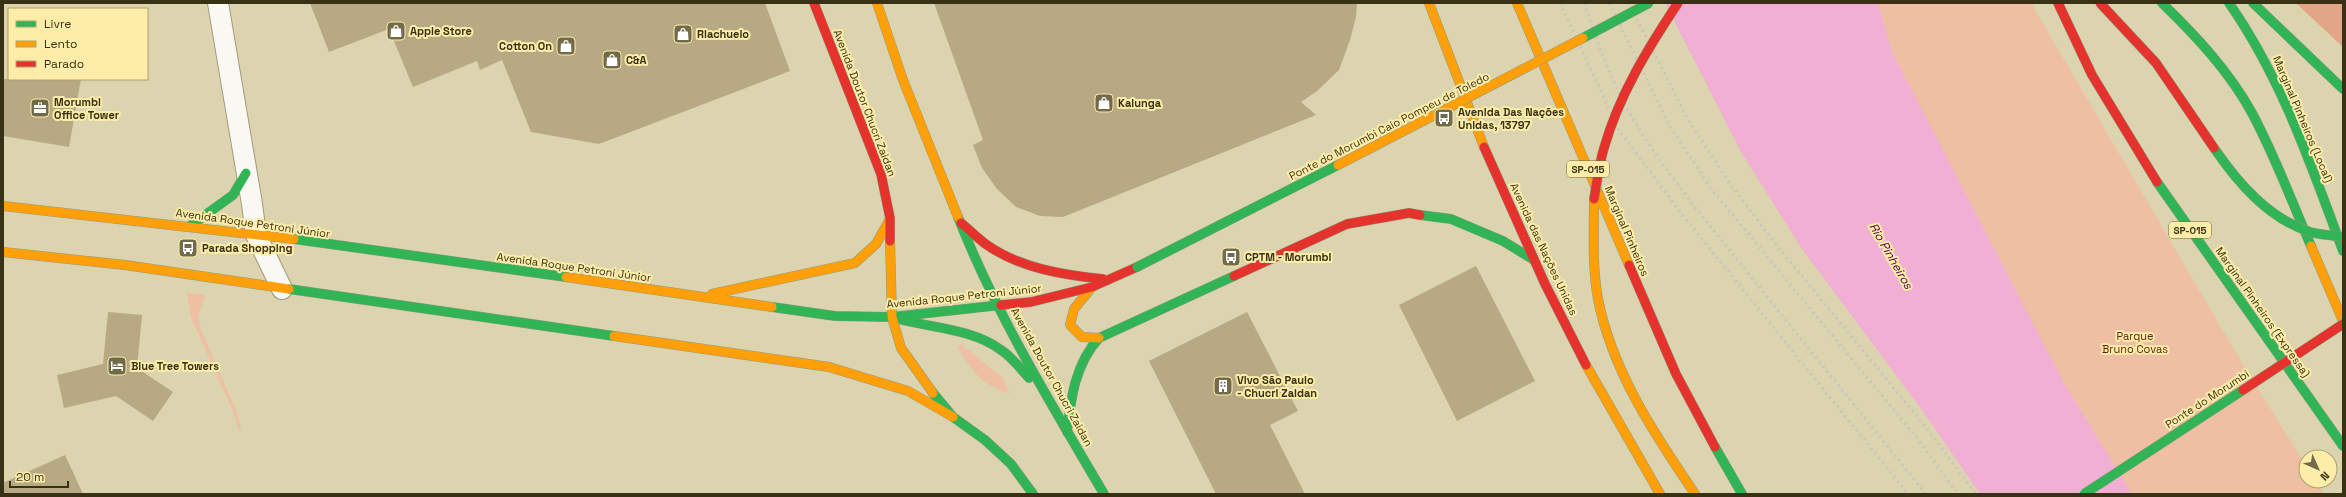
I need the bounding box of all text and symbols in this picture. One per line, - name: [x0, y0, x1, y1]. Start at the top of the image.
- legend: [8, 8, 148, 80]
- text: Livre: [44, 16, 71, 32]
- shop icon: Apple Store: [385, 20, 407, 42]
- shop icon: Riachuelo: [672, 23, 694, 45]
- place label: Apple Store: [410, 24, 472, 38]
- place label: Riachuelo: [697, 27, 749, 41]
- street label: Avenida Doutor Chucri Zaidan: [830, 28, 900, 178]
- shop icon: Cotton On: [555, 35, 577, 57]
- text: Lento: [44, 36, 78, 52]
- place label: Cotton On: [499, 39, 552, 53]
- shop icon: C&A: [601, 49, 623, 71]
- place label: C&A: [626, 53, 647, 67]
- street label: Marginal Pinheiros (Local): [2270, 54, 2336, 184]
- text: Parado: [44, 56, 84, 72]
- street label: Ponte do Morumbi Caio Pompeu de Toledo: [1287, 69, 1492, 183]
- shop icon: Kalunga: [1093, 92, 1115, 114]
- place label: Morumbi Office Tower: [54, 95, 120, 122]
- place label: Kalunga: [1118, 96, 1162, 110]
- office icon: Morumbi Office Tower: [29, 97, 51, 119]
- place label: Avenida Das Nações Unidas, 13797: [1458, 105, 1564, 132]
- bus stop icon: Avenida Das Nações Unidas, 13797: [1433, 107, 1455, 129]
- road number: SP-015: [1567, 161, 1609, 177]
- street label: Avenida das Nações Unidas: [1507, 181, 1581, 318]
- street label: Marginal Pinheiros: [1602, 184, 1652, 278]
- street label: Avenida Roque Petroni Júnior: [175, 205, 331, 241]
- water label: Rio Pinheiros: [1866, 220, 1917, 293]
- road number: SP-015: [2169, 222, 2211, 238]
- bus stop icon: Parada Shopping: [177, 237, 199, 259]
- place label: Parada Shopping: [202, 241, 292, 255]
- street label: Marginal Pinheiros (Expressa): [2213, 244, 2313, 380]
- bus stop icon: CPTM - Morumbi: [1220, 246, 1242, 268]
- street label: Avenida Roque Petroni Júnior: [496, 249, 652, 285]
- place label: CPTM - Morumbi: [1245, 250, 1332, 264]
- street label: Avenida Roque Petroni Júnior: [886, 281, 1042, 311]
- street label: Avenida Doutor Chucri Zaidan: [1008, 305, 1096, 449]
- park label: Parque Bruno Covas: [2102, 329, 2168, 356]
- hotel icon: Blue Tree Towers: [106, 355, 128, 377]
- place label: Blue Tree Towers: [131, 359, 219, 373]
- street label: Ponte do Morumbi: [2162, 367, 2252, 431]
- place label: Vivo São Paulo - Chucri Zaidan: [1237, 373, 1317, 400]
- building icon: Vivo São Paulo - Chucri Zaidan: [1212, 375, 1234, 397]
- north arrow: [2298, 449, 2338, 489]
- scale bar: [10, 463, 68, 489]
- text: 20 m: [16, 469, 44, 485]
- text: N: [2318, 469, 2333, 484]

